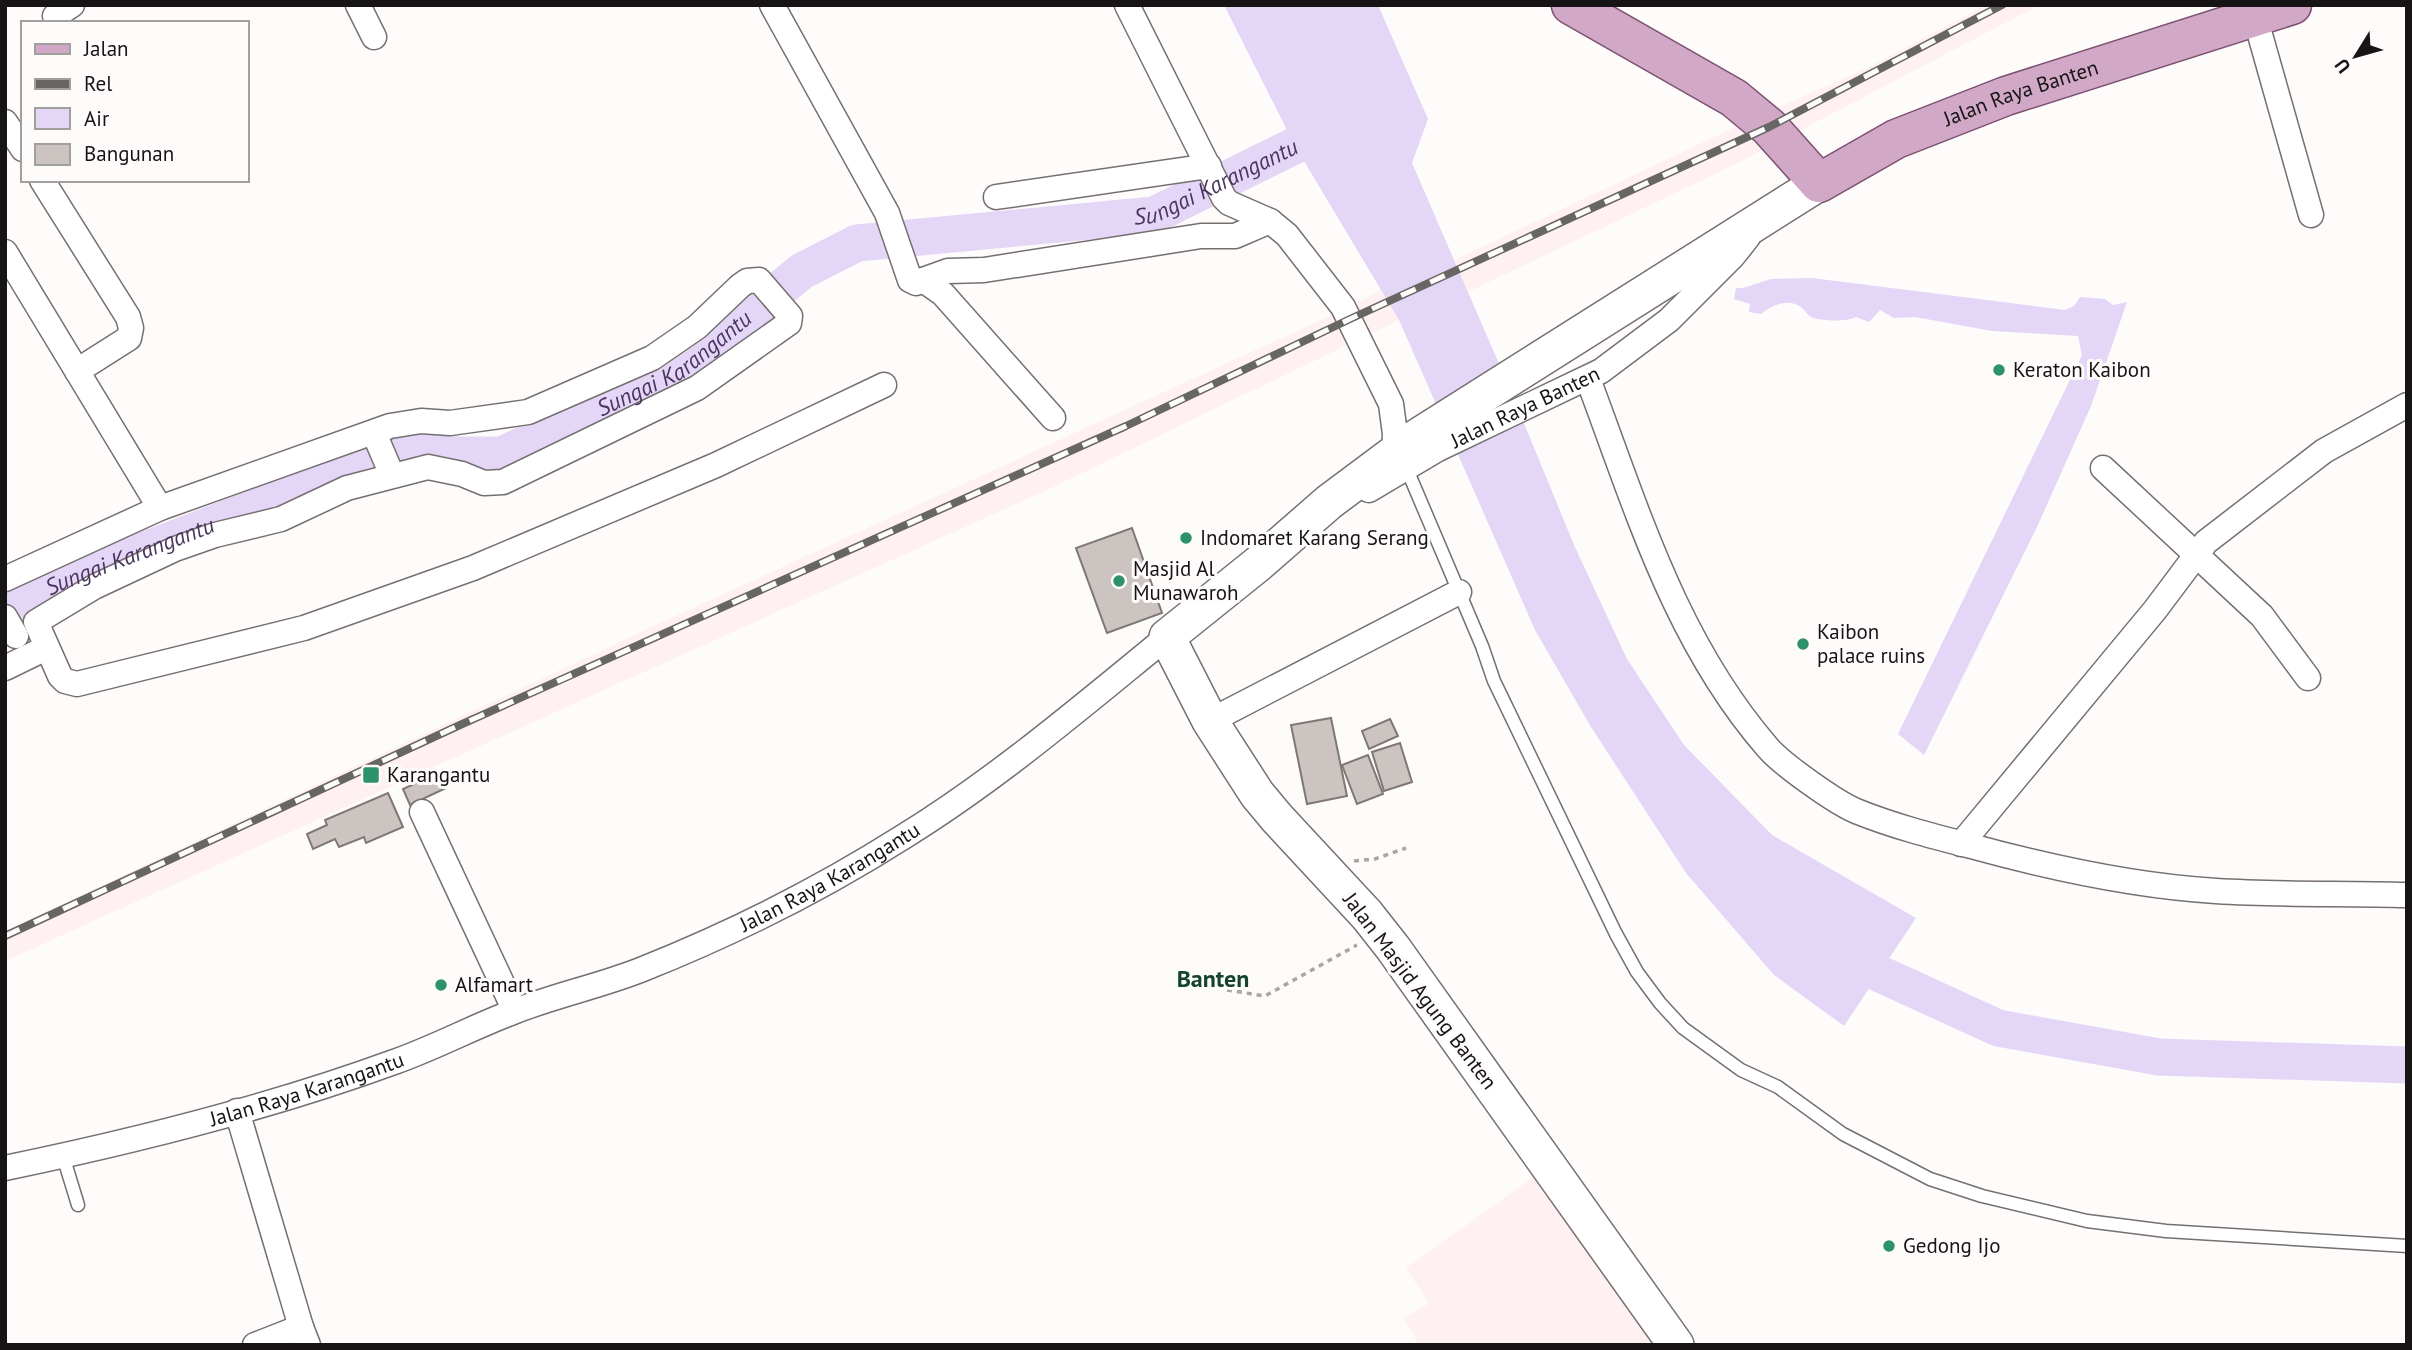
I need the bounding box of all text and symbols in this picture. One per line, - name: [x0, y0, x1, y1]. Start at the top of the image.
- legend: [21, 21, 248, 182]
- north arrow: [2321, 21, 2391, 91]
- text: Jalan: [83, 35, 129, 62]
- street label: Jalan Raya Banten: [1939, 54, 2101, 132]
- text: U: [2329, 54, 2356, 78]
- text: Rel: [84, 70, 112, 97]
- text: Air: [84, 105, 109, 132]
- water label: Sungai Karangantu: [1132, 131, 1303, 231]
- text: Bangunan: [84, 140, 174, 167]
- water label: Sungai Karangantu: [592, 303, 757, 422]
- place label: Keraton Kaibon: [2013, 356, 2151, 383]
- street label: Jalan Raya Banten: [1445, 360, 1604, 454]
- marker: Keraton Kaibon: [1991, 362, 2007, 378]
- water label: Sungai Karangantu: [40, 510, 218, 601]
- place label: Indomaret Karang Serang: [1200, 524, 1429, 551]
- marker: Indomaret Karang Serang: [1178, 530, 1194, 546]
- place label: Masjid Al Munawaroh: [1133, 555, 1239, 606]
- marker: Masjid Al Munawaroh: [1111, 573, 1127, 589]
- place label: Kaibon palace ruins: [1817, 618, 1925, 669]
- marker: Kaibon palace ruins: [1795, 636, 1811, 652]
- place label: Karangantu: [387, 761, 490, 788]
- marker: Karangantu: [361, 765, 381, 785]
- street label: Jalan Raya Karangantu: [734, 816, 925, 938]
- street label: Jalan Masjid Agung Banten: [1337, 886, 1503, 1095]
- district label: Banten: [1177, 963, 1249, 994]
- place label: Alfamart: [455, 971, 533, 998]
- marker: Alfamart: [433, 977, 449, 993]
- street label: Jalan Raya Karangantu: [206, 1046, 407, 1133]
- place label: Gedong Ijo: [1903, 1232, 2000, 1259]
- marker: Gedong Ijo: [1881, 1238, 1897, 1254]

